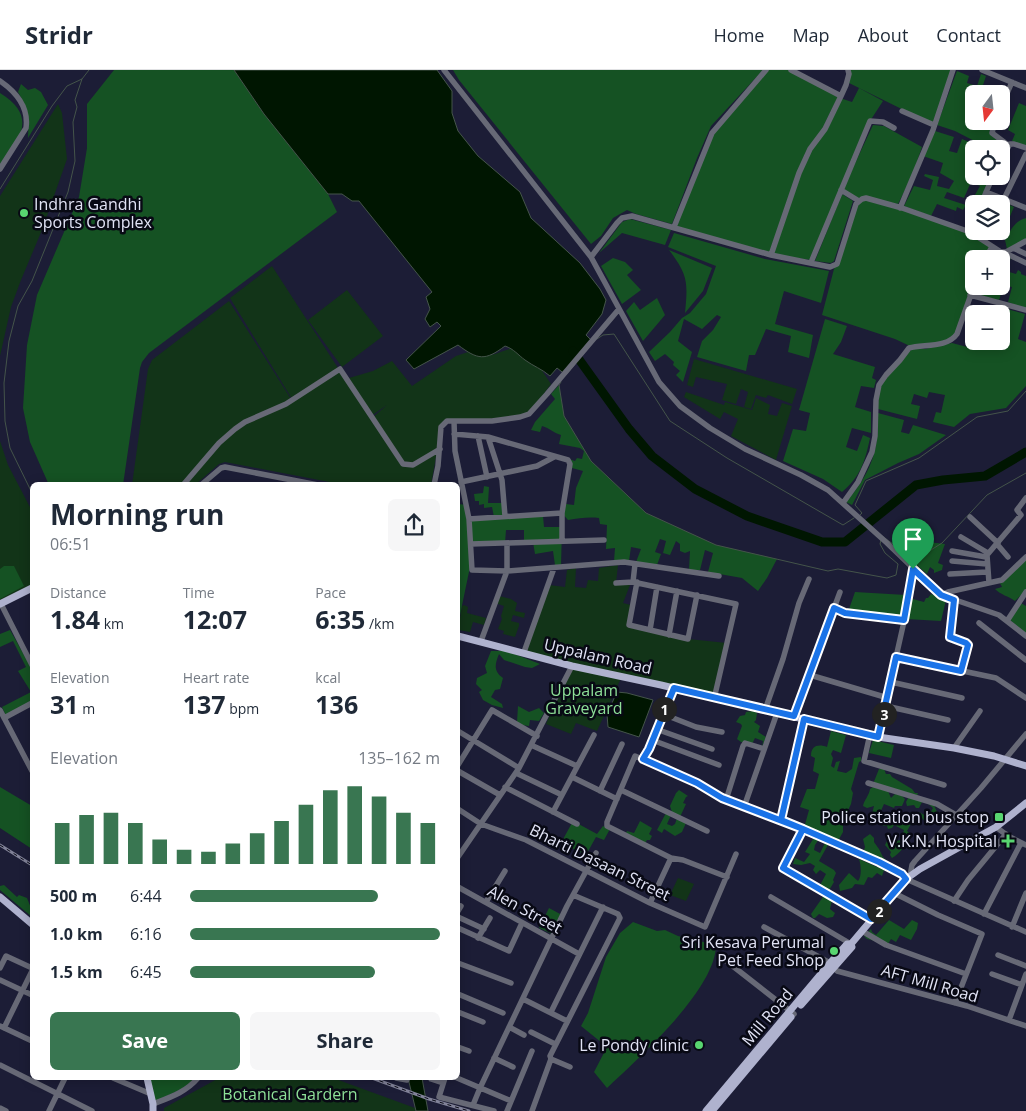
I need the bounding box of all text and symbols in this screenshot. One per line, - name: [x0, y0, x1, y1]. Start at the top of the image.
- text: Stridr: [25, 18, 93, 51]
- text: Home: [714, 23, 764, 47]
- text: Map: [792, 23, 830, 47]
- text: About: [858, 23, 908, 47]
- text: Contact: [936, 23, 1001, 47]
- north arrow: [965, 85, 1010, 130]
- map controls: [965, 85, 1010, 350]
- button: locate: [965, 140, 1010, 185]
- place label: Indhra Gandhi Sports Complex: [34, 193, 153, 233]
- button: layers: [965, 195, 1010, 240]
- marker: Indhra Gandhi Sports Complex: [18, 207, 30, 219]
- button: +: [965, 250, 1010, 295]
- button: −: [965, 305, 1010, 350]
- text: Morning run: [50, 495, 224, 533]
- button: share: [388, 499, 440, 551]
- pin: [892, 518, 934, 569]
- icon: arrive: [899, 525, 927, 553]
- text: 06:51: [50, 533, 91, 555]
- text: Distance: [50, 583, 106, 602]
- text: Time: [183, 583, 215, 602]
- text: Pace: [315, 583, 346, 602]
- text: 1.84: [50, 602, 100, 636]
- text: 12:07: [183, 602, 247, 636]
- text: 6:35: [315, 602, 365, 636]
- text: km: [100, 614, 124, 633]
- text: /km: [365, 614, 394, 633]
- street label: Uppalam Road: [542, 633, 654, 679]
- text: Elevation: [50, 668, 109, 687]
- text: Heart rate: [183, 668, 249, 687]
- text: kcal: [315, 668, 341, 687]
- park label: Uppalam Graveyard: [545, 679, 623, 719]
- text: 31: [50, 687, 79, 721]
- text: 137: [183, 687, 226, 721]
- text: 136: [315, 687, 358, 721]
- pin: 1: [652, 696, 676, 722]
- text: m: [79, 699, 95, 718]
- text: bpm: [226, 699, 259, 718]
- text: 1: [660, 700, 669, 719]
- pin: 3: [872, 702, 896, 726]
- text: 3: [880, 705, 889, 724]
- text: Elevation: [50, 747, 118, 769]
- text: 135–162 m: [358, 747, 440, 769]
- place label: Police station bus stop: [821, 806, 989, 828]
- marker: Police station bus stop: [993, 811, 1005, 823]
- street label: Bharti Dasaan Street: [526, 818, 674, 906]
- place label: V.K.N. Hospital: [887, 830, 997, 852]
- marker: V.K.N. Hospital: [1001, 834, 1015, 848]
- street label: Alen Street: [484, 880, 566, 939]
- text: 500 m: [50, 885, 97, 907]
- text: 6:44: [130, 885, 162, 907]
- pin: 2: [866, 898, 892, 924]
- text: 2: [875, 902, 884, 921]
- text: 1.0 km: [50, 923, 103, 945]
- text: 6:16: [130, 923, 162, 945]
- place label: Sri Kesava Perumal Pet Feed Shop: [681, 931, 824, 971]
- marker: Sri Kesava Perumal Pet Feed Shop: [828, 945, 840, 957]
- street label: AFT Mill Road: [879, 959, 981, 1007]
- text: 1.5 km: [50, 961, 103, 983]
- text: 6:45: [130, 961, 162, 983]
- street label: Mill Road: [736, 984, 798, 1050]
- button: Save: [50, 1012, 240, 1070]
- button: Share: [250, 1012, 440, 1070]
- place label: Le Pondy clinic: [579, 1034, 689, 1056]
- marker: Le Pondy clinic: [693, 1039, 705, 1051]
- park label: Botanical Gardern: [222, 1083, 358, 1105]

